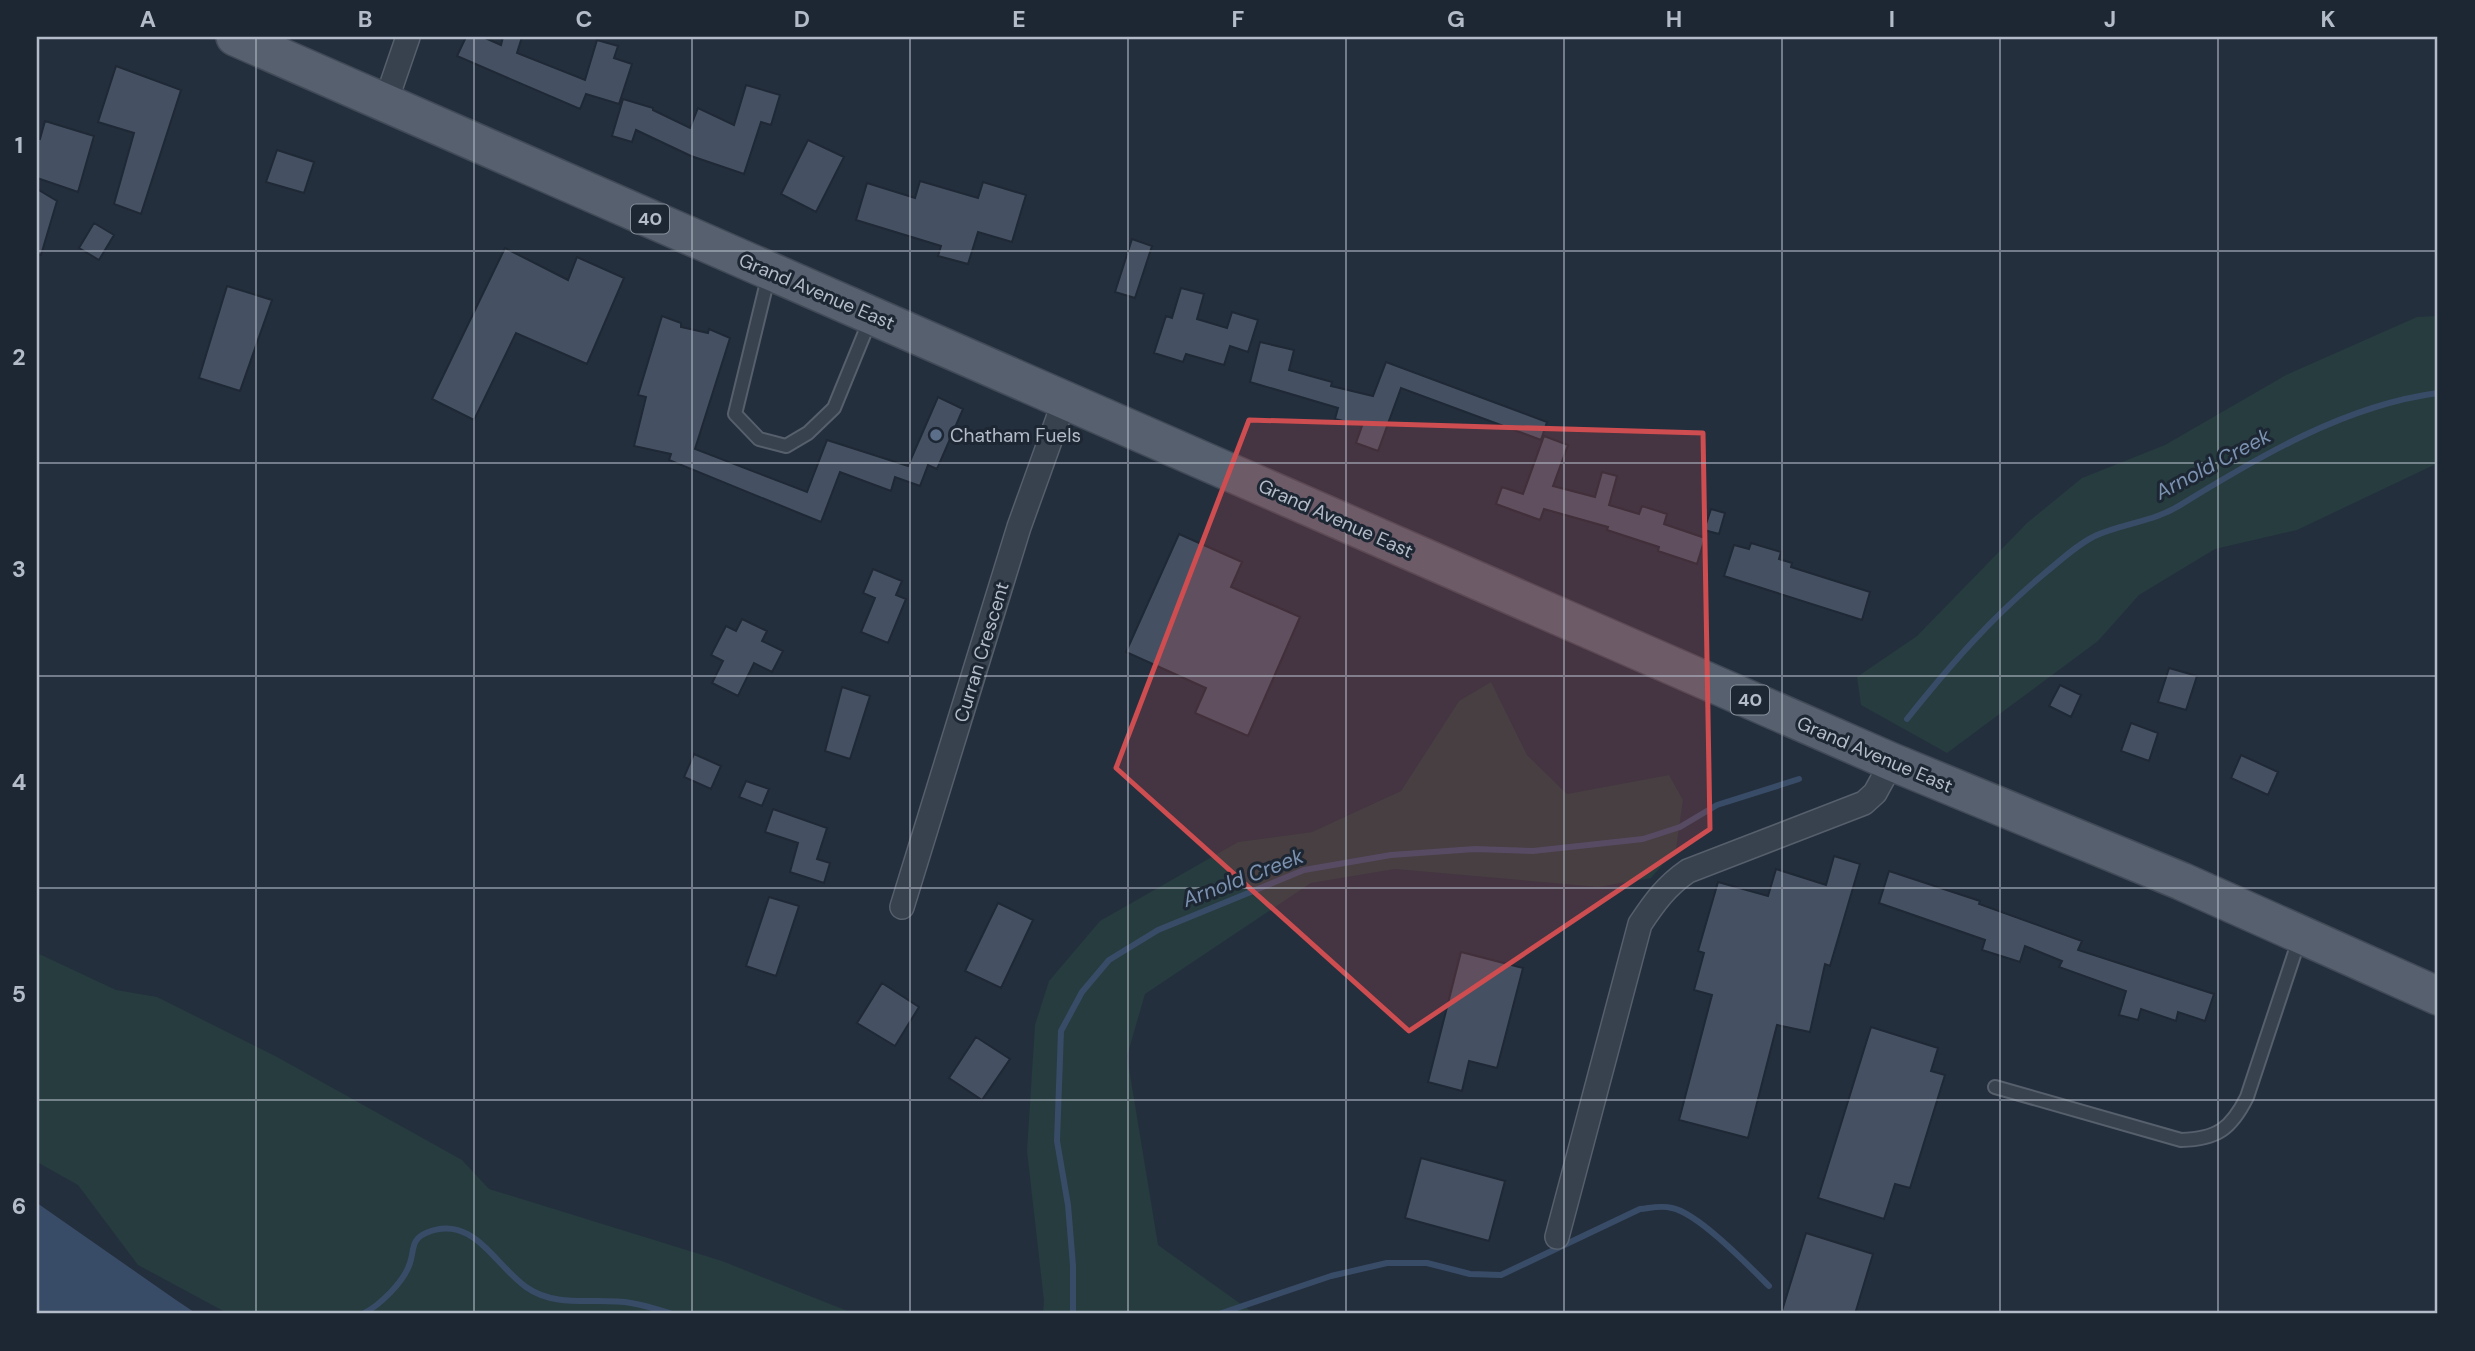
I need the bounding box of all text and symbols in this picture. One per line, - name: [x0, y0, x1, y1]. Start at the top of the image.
- text: A: [140, 4, 156, 34]
- text: B: [358, 4, 372, 34]
- text: C: [576, 4, 592, 34]
- text: D: [794, 4, 810, 34]
- text: E: [1012, 4, 1026, 34]
- text: F: [1232, 4, 1245, 34]
- text: G: [1447, 4, 1465, 34]
- text: H: [1666, 4, 1682, 34]
- text: I: [1889, 4, 1895, 34]
- text: J: [2104, 4, 2116, 34]
- text: K: [2320, 4, 2336, 34]
- text: 1: [15, 130, 23, 160]
- road number: 40: [631, 204, 669, 233]
- street label: Grand Avenue East: [735, 247, 899, 336]
- text: 2: [12, 342, 26, 372]
- water label: Arnold Creek: [2149, 422, 2276, 507]
- place label: Chatham Fuels: [950, 423, 1081, 448]
- marker: Chatham Fuels: [928, 427, 944, 443]
- street label: Grand Avenue East: [1254, 473, 1417, 564]
- text: 3: [12, 554, 26, 584]
- street label: Curran Crescent: [948, 579, 1015, 725]
- road number: 40: [1731, 686, 1769, 714]
- street label: Grand Avenue East: [1793, 710, 1957, 799]
- text: 4: [12, 767, 27, 797]
- water label: Arnold Creek: [1178, 842, 1308, 914]
- text: 5: [12, 979, 26, 1009]
- text: 6: [12, 1191, 26, 1221]

